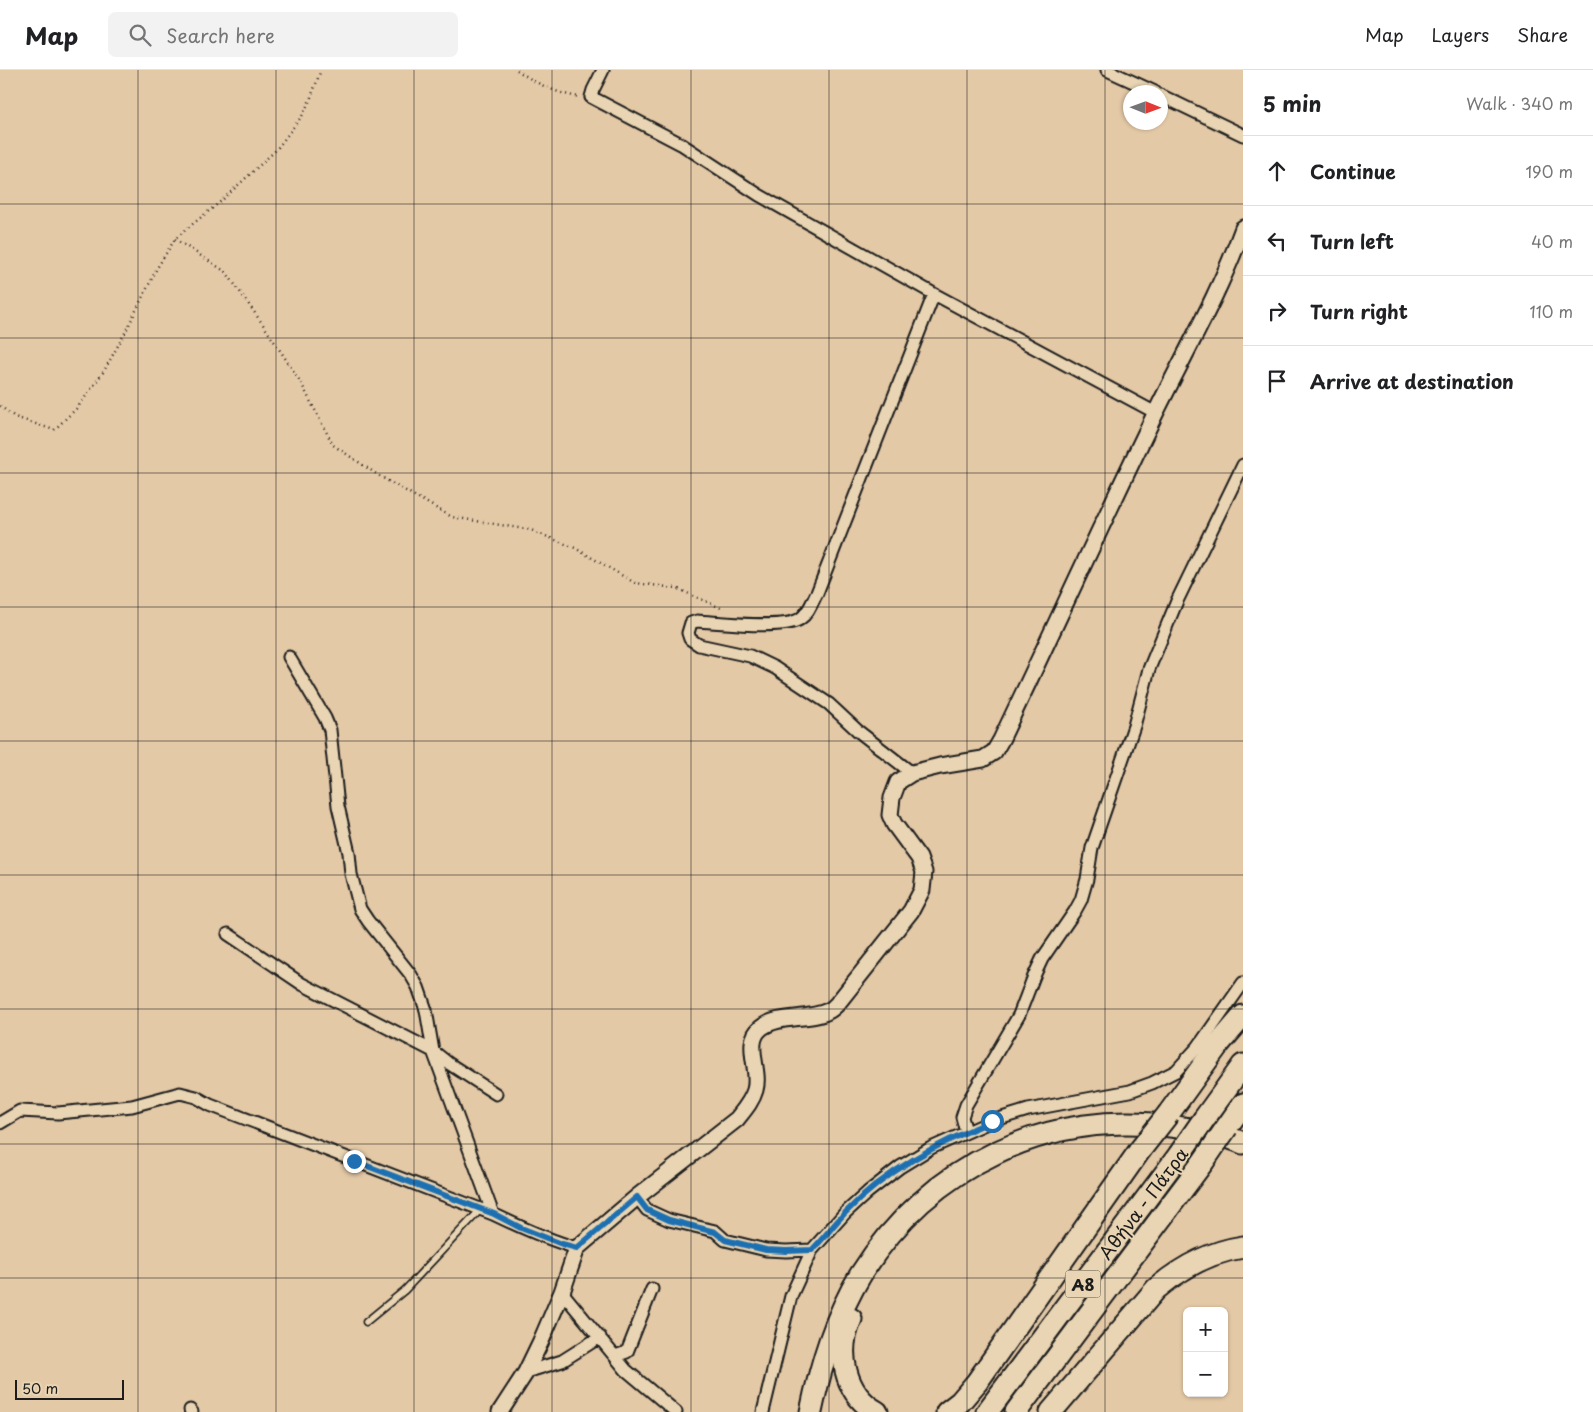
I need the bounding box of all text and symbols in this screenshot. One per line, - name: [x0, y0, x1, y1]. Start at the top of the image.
- search box: [108, 12, 458, 57]
- text: Map: [25, 17, 78, 53]
- icon: search: [126, 21, 154, 49]
- text: Search here: [166, 21, 275, 49]
- text: Map: [1365, 21, 1404, 48]
- text: Layers: [1432, 21, 1489, 48]
- text: Share: [1517, 21, 1568, 48]
- north arrow: [1123, 85, 1168, 130]
- text: 5 min: [1263, 87, 1321, 119]
- text: Walk · 340 m: [1466, 91, 1573, 115]
- icon: ahead: [1263, 157, 1291, 185]
- text: Continue: [1310, 157, 1396, 185]
- text: 190 m: [1525, 159, 1573, 183]
- icon: left: [1263, 227, 1291, 255]
- text: Turn left: [1310, 227, 1394, 255]
- text: 40 m: [1531, 229, 1573, 253]
- icon: right: [1263, 297, 1291, 325]
- text: Turn right: [1310, 297, 1408, 325]
- text: 110 m: [1530, 299, 1573, 323]
- icon: arrive: [1263, 367, 1291, 395]
- text: Arrive at destination: [1310, 367, 1514, 395]
- route start: [981, 1110, 1004, 1133]
- street label: Αθήνα - Πάτρα: [1092, 1141, 1194, 1265]
- route end: [343, 1150, 366, 1173]
- road number: Α8: [1066, 1270, 1100, 1298]
- map controls: [1183, 1307, 1228, 1397]
- button: +: [1183, 1307, 1228, 1352]
- button: −: [1183, 1352, 1228, 1397]
- scale bar: [15, 1377, 124, 1400]
- text: 50 m: [22, 1378, 58, 1399]

